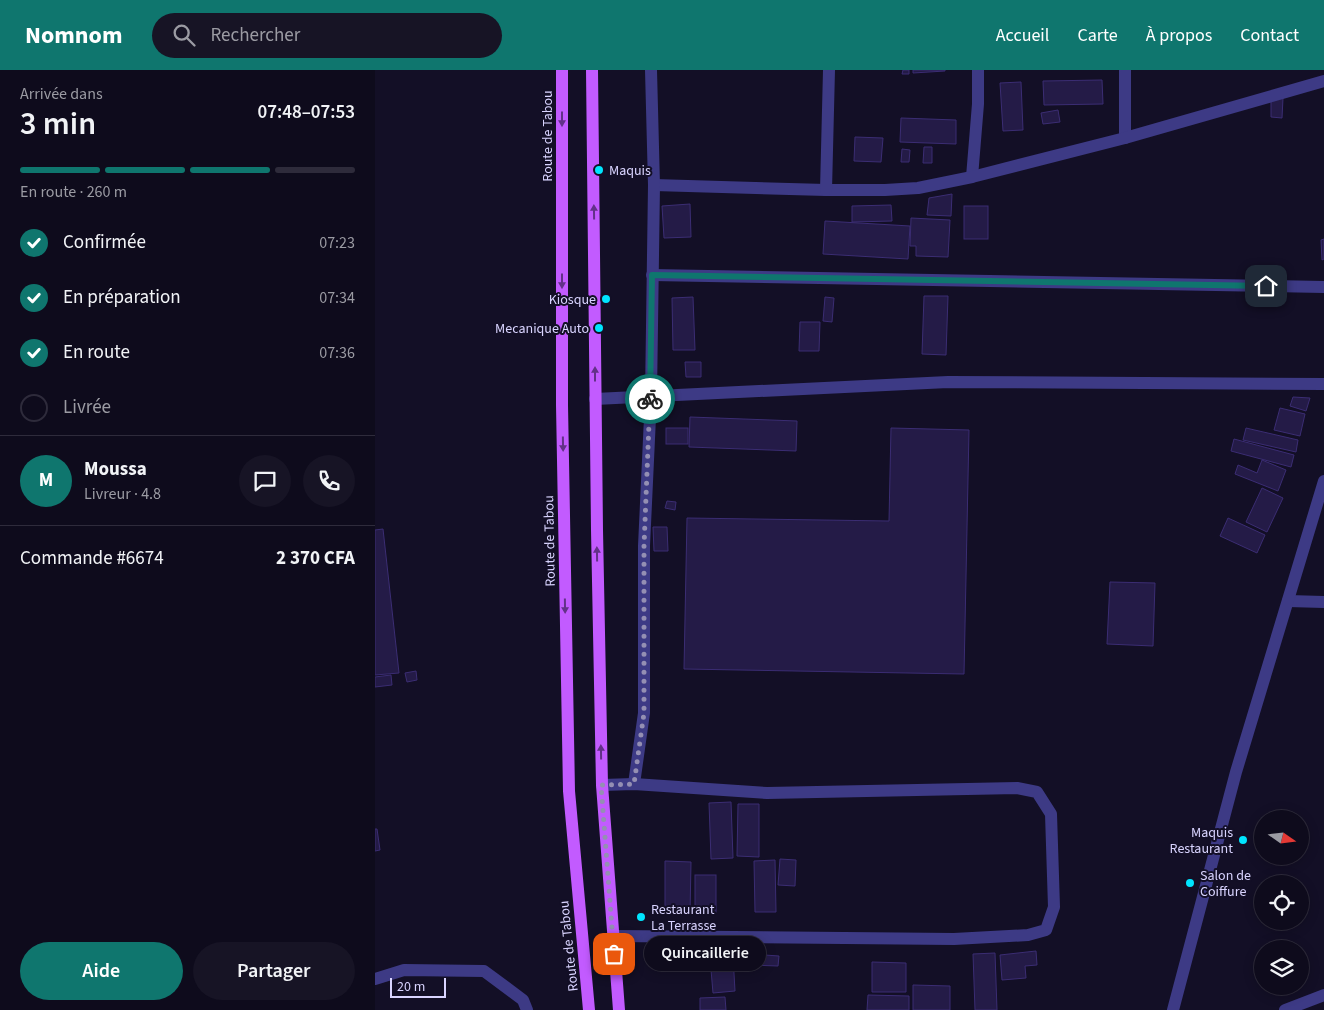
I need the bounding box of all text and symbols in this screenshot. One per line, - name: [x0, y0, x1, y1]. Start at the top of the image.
- search box: [152, 13, 502, 58]
- text: Nomnom: [25, 18, 122, 53]
- icon: search: [170, 21, 198, 49]
- text: Rechercher: [210, 22, 300, 49]
- text: Accueil: [996, 23, 1049, 48]
- text: Carte: [1077, 23, 1118, 48]
- text: À propos: [1146, 23, 1212, 48]
- text: Contact: [1240, 23, 1299, 48]
- text: Arrivée dans: [20, 83, 103, 105]
- street label: Route de Tabou: [538, 90, 558, 182]
- text: 07:48–07:53: [257, 99, 355, 126]
- text: 3 min: [20, 101, 96, 147]
- one-way arrow: [558, 111, 566, 127]
- place label: Maquis: [609, 161, 651, 181]
- marker: Maquis: [593, 164, 605, 176]
- text: En route · 260 m: [20, 181, 127, 203]
- one-way arrow: [590, 204, 598, 220]
- icon: check: [20, 229, 48, 257]
- text: Confirmée: [63, 229, 146, 256]
- text: 07:23: [319, 232, 355, 254]
- pin: [1245, 265, 1287, 307]
- icon: home: [1252, 272, 1280, 300]
- one-way arrow: [558, 273, 566, 289]
- icon: check: [20, 284, 48, 312]
- text: En préparation: [63, 284, 181, 311]
- text: 07:34: [319, 287, 355, 309]
- place label: Kiosque: [549, 290, 596, 310]
- marker: Kiosque: [600, 293, 612, 305]
- place label: Mecanique Auto: [495, 319, 589, 339]
- marker: Mecanique Auto: [593, 322, 605, 334]
- icon: check: [20, 339, 48, 367]
- text: En route: [63, 339, 130, 366]
- text: 07:36: [319, 342, 355, 364]
- one-way arrow: [591, 366, 599, 382]
- courier: [625, 374, 675, 424]
- icon: bike: [636, 385, 664, 413]
- text: Livrée: [63, 394, 111, 421]
- one-way arrow: [559, 436, 567, 452]
- button: chat: [239, 455, 291, 507]
- button: phone: [303, 455, 355, 507]
- text: Moussa: [84, 456, 147, 483]
- text: M: [39, 467, 53, 494]
- text: Livreur · 4.8: [84, 483, 161, 505]
- street label: Route de Tabou: [539, 495, 561, 587]
- text: Commande #6674: [20, 545, 164, 572]
- text: 2 370 CFA: [276, 545, 355, 572]
- one-way arrow: [593, 546, 601, 562]
- one-way arrow: [561, 598, 569, 614]
- one-way arrow: [597, 744, 605, 760]
- north arrow: [1254, 810, 1309, 865]
- map controls: [1254, 810, 1309, 995]
- place label: Maquis Restaurant: [1170, 823, 1233, 859]
- marker: Maquis Restaurant: [1237, 834, 1249, 846]
- place label: Salon de Coiffure: [1200, 866, 1251, 902]
- button: locate: [1254, 875, 1309, 930]
- marker: Salon de Coiffure: [1184, 877, 1196, 889]
- street label: Route de Tabou: [554, 899, 584, 992]
- place label: Restaurant La Terrasse: [651, 900, 716, 936]
- marker: Restaurant La Terrasse: [635, 911, 647, 923]
- pin: [593, 933, 635, 975]
- callout: Quincaillerie: [644, 936, 767, 972]
- icon: bag: [600, 940, 628, 968]
- button: layers: [1254, 940, 1309, 995]
- button: Aide: [20, 942, 183, 1000]
- button: Partager: [193, 942, 355, 1000]
- text: Quincaillerie: [661, 942, 749, 964]
- scale bar: [390, 975, 446, 998]
- text: 20 m: [397, 977, 425, 997]

